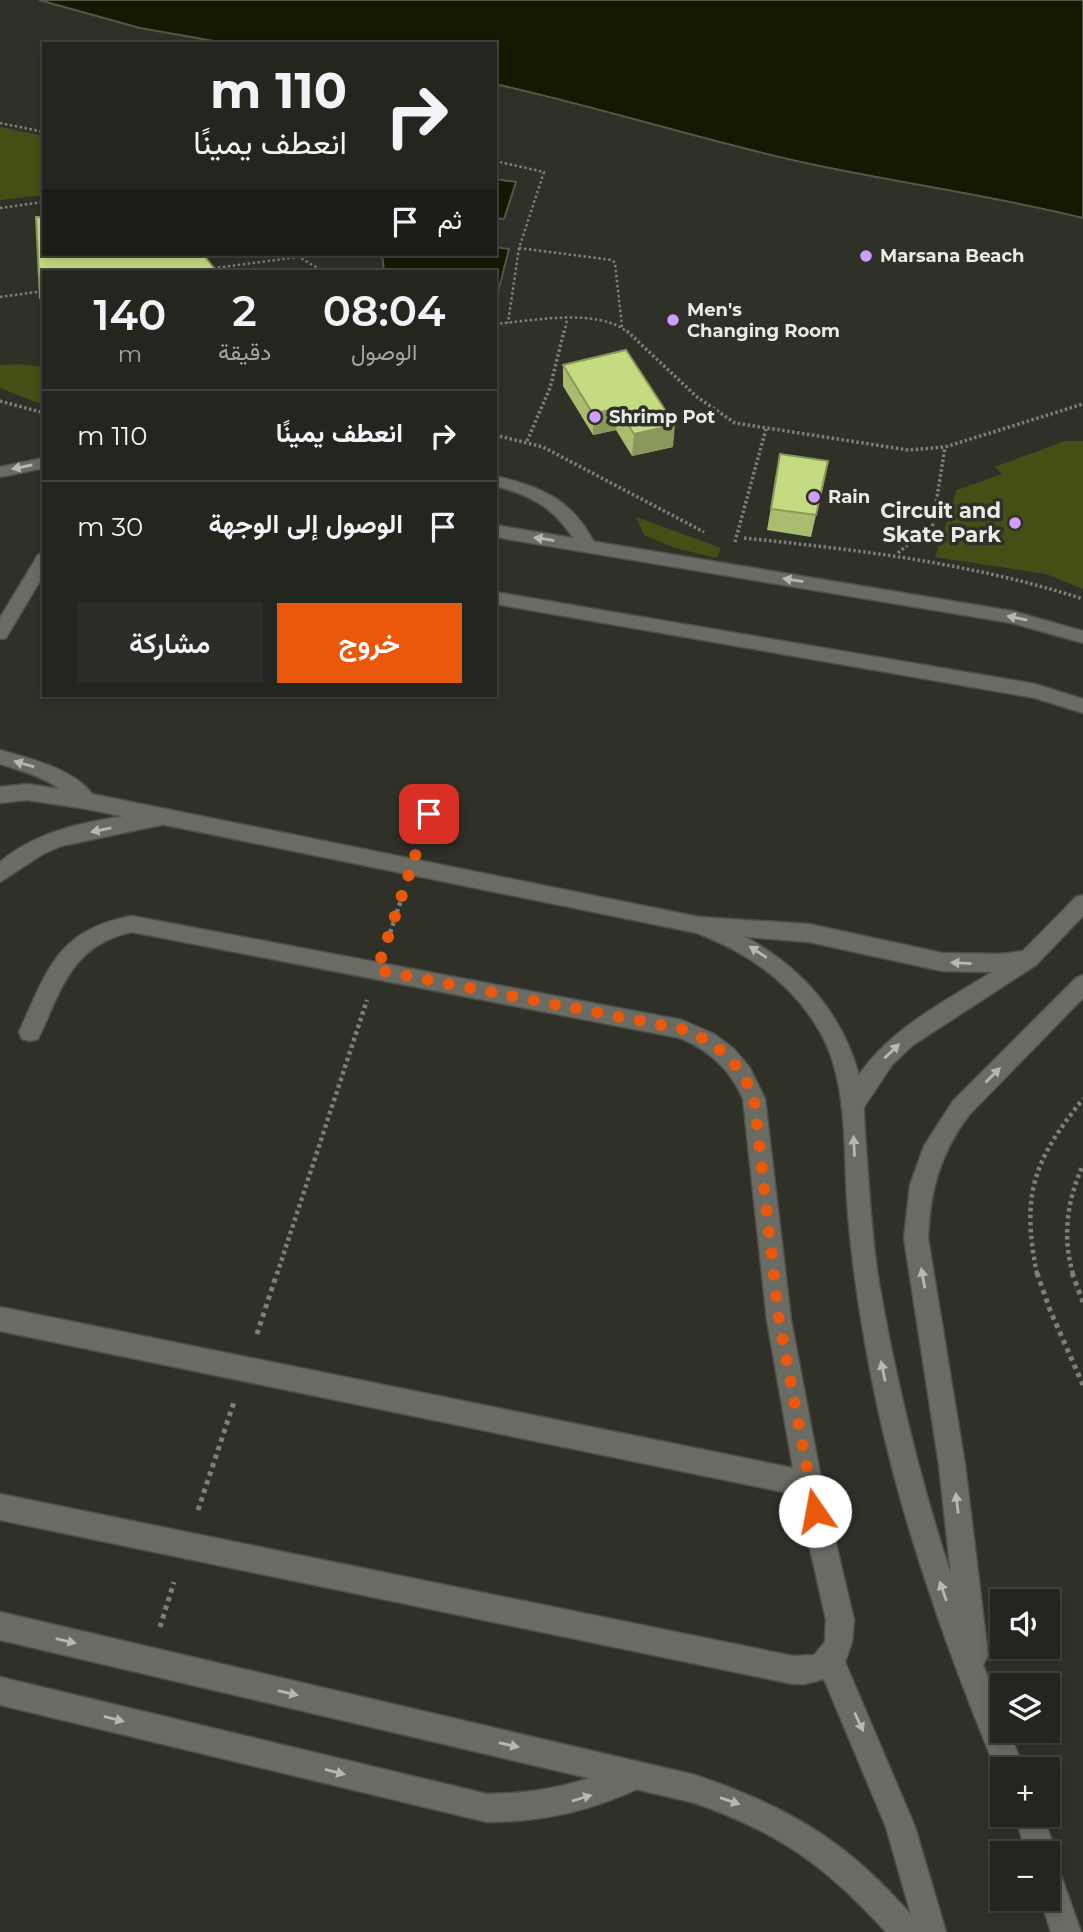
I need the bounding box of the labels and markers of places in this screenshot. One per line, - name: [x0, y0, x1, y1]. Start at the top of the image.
- place label: Marsana Beach: [880, 245, 1024, 267]
- marker: Marsana Beach: [858, 248, 874, 264]
- place label: Men's Changing Room: [687, 299, 840, 342]
- marker: Men's Changing Room: [665, 312, 681, 328]
- place label: Shrimp Pot: [609, 406, 715, 428]
- marker: Shrimp Pot: [587, 409, 603, 425]
- place label: Rain: [828, 486, 870, 508]
- marker: Rain: [806, 489, 822, 505]
- place label: Circuit and Skate Park: [880, 498, 1001, 547]
- marker: Circuit and Skate Park: [1007, 515, 1023, 531]
- pin: [399, 784, 459, 844]

